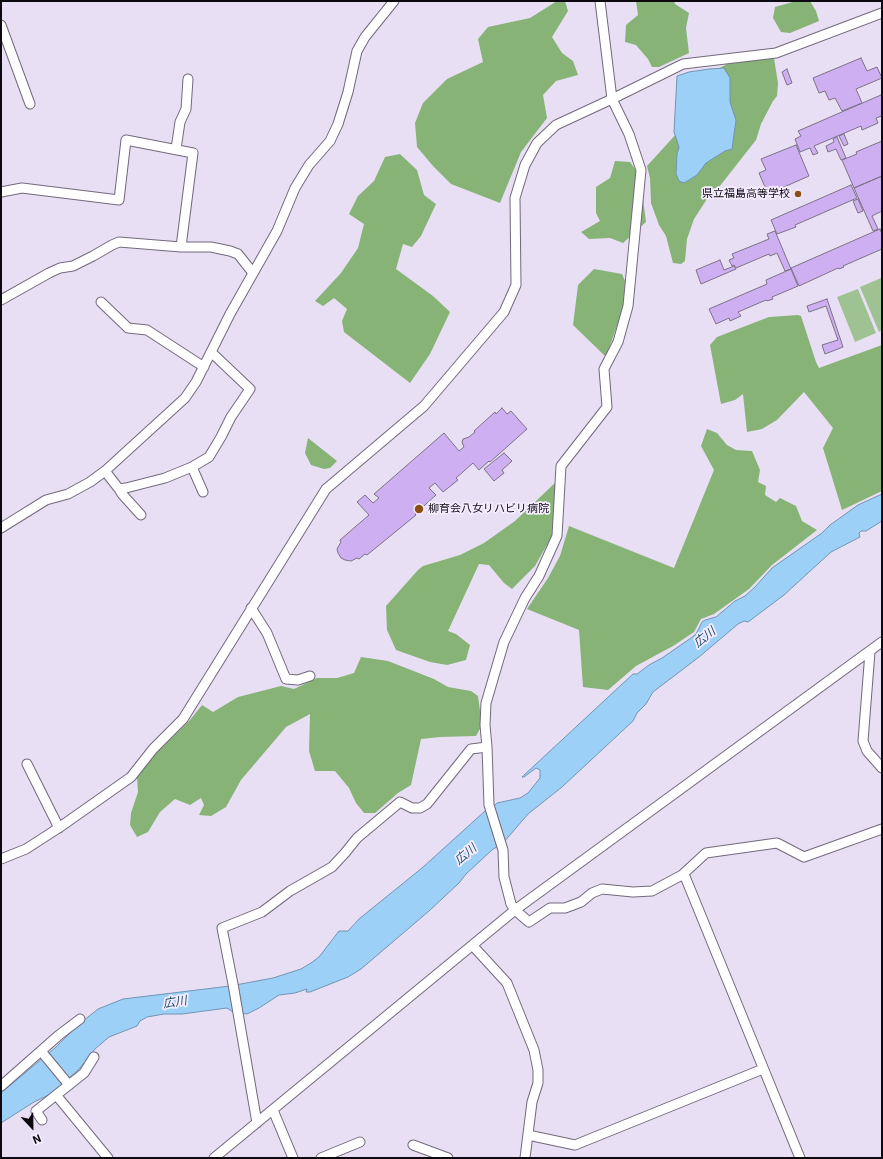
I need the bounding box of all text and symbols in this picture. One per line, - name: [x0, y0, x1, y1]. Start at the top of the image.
- place label: 県立福島高等学校: [702, 187, 790, 201]
- marker: 県立福島高等学校: [793, 189, 803, 199]
- place label: 柳育会八女リハビリ病院: [428, 502, 549, 516]
- marker: 柳育会八女リハビリ病院: [413, 503, 425, 515]
- water label: 広川: [691, 625, 719, 651]
- water label: 広川: [452, 842, 480, 868]
- water label: 広川: [162, 994, 188, 1012]
- north arrow: [12, 1107, 52, 1147]
- text: N: [31, 1131, 43, 1146]

